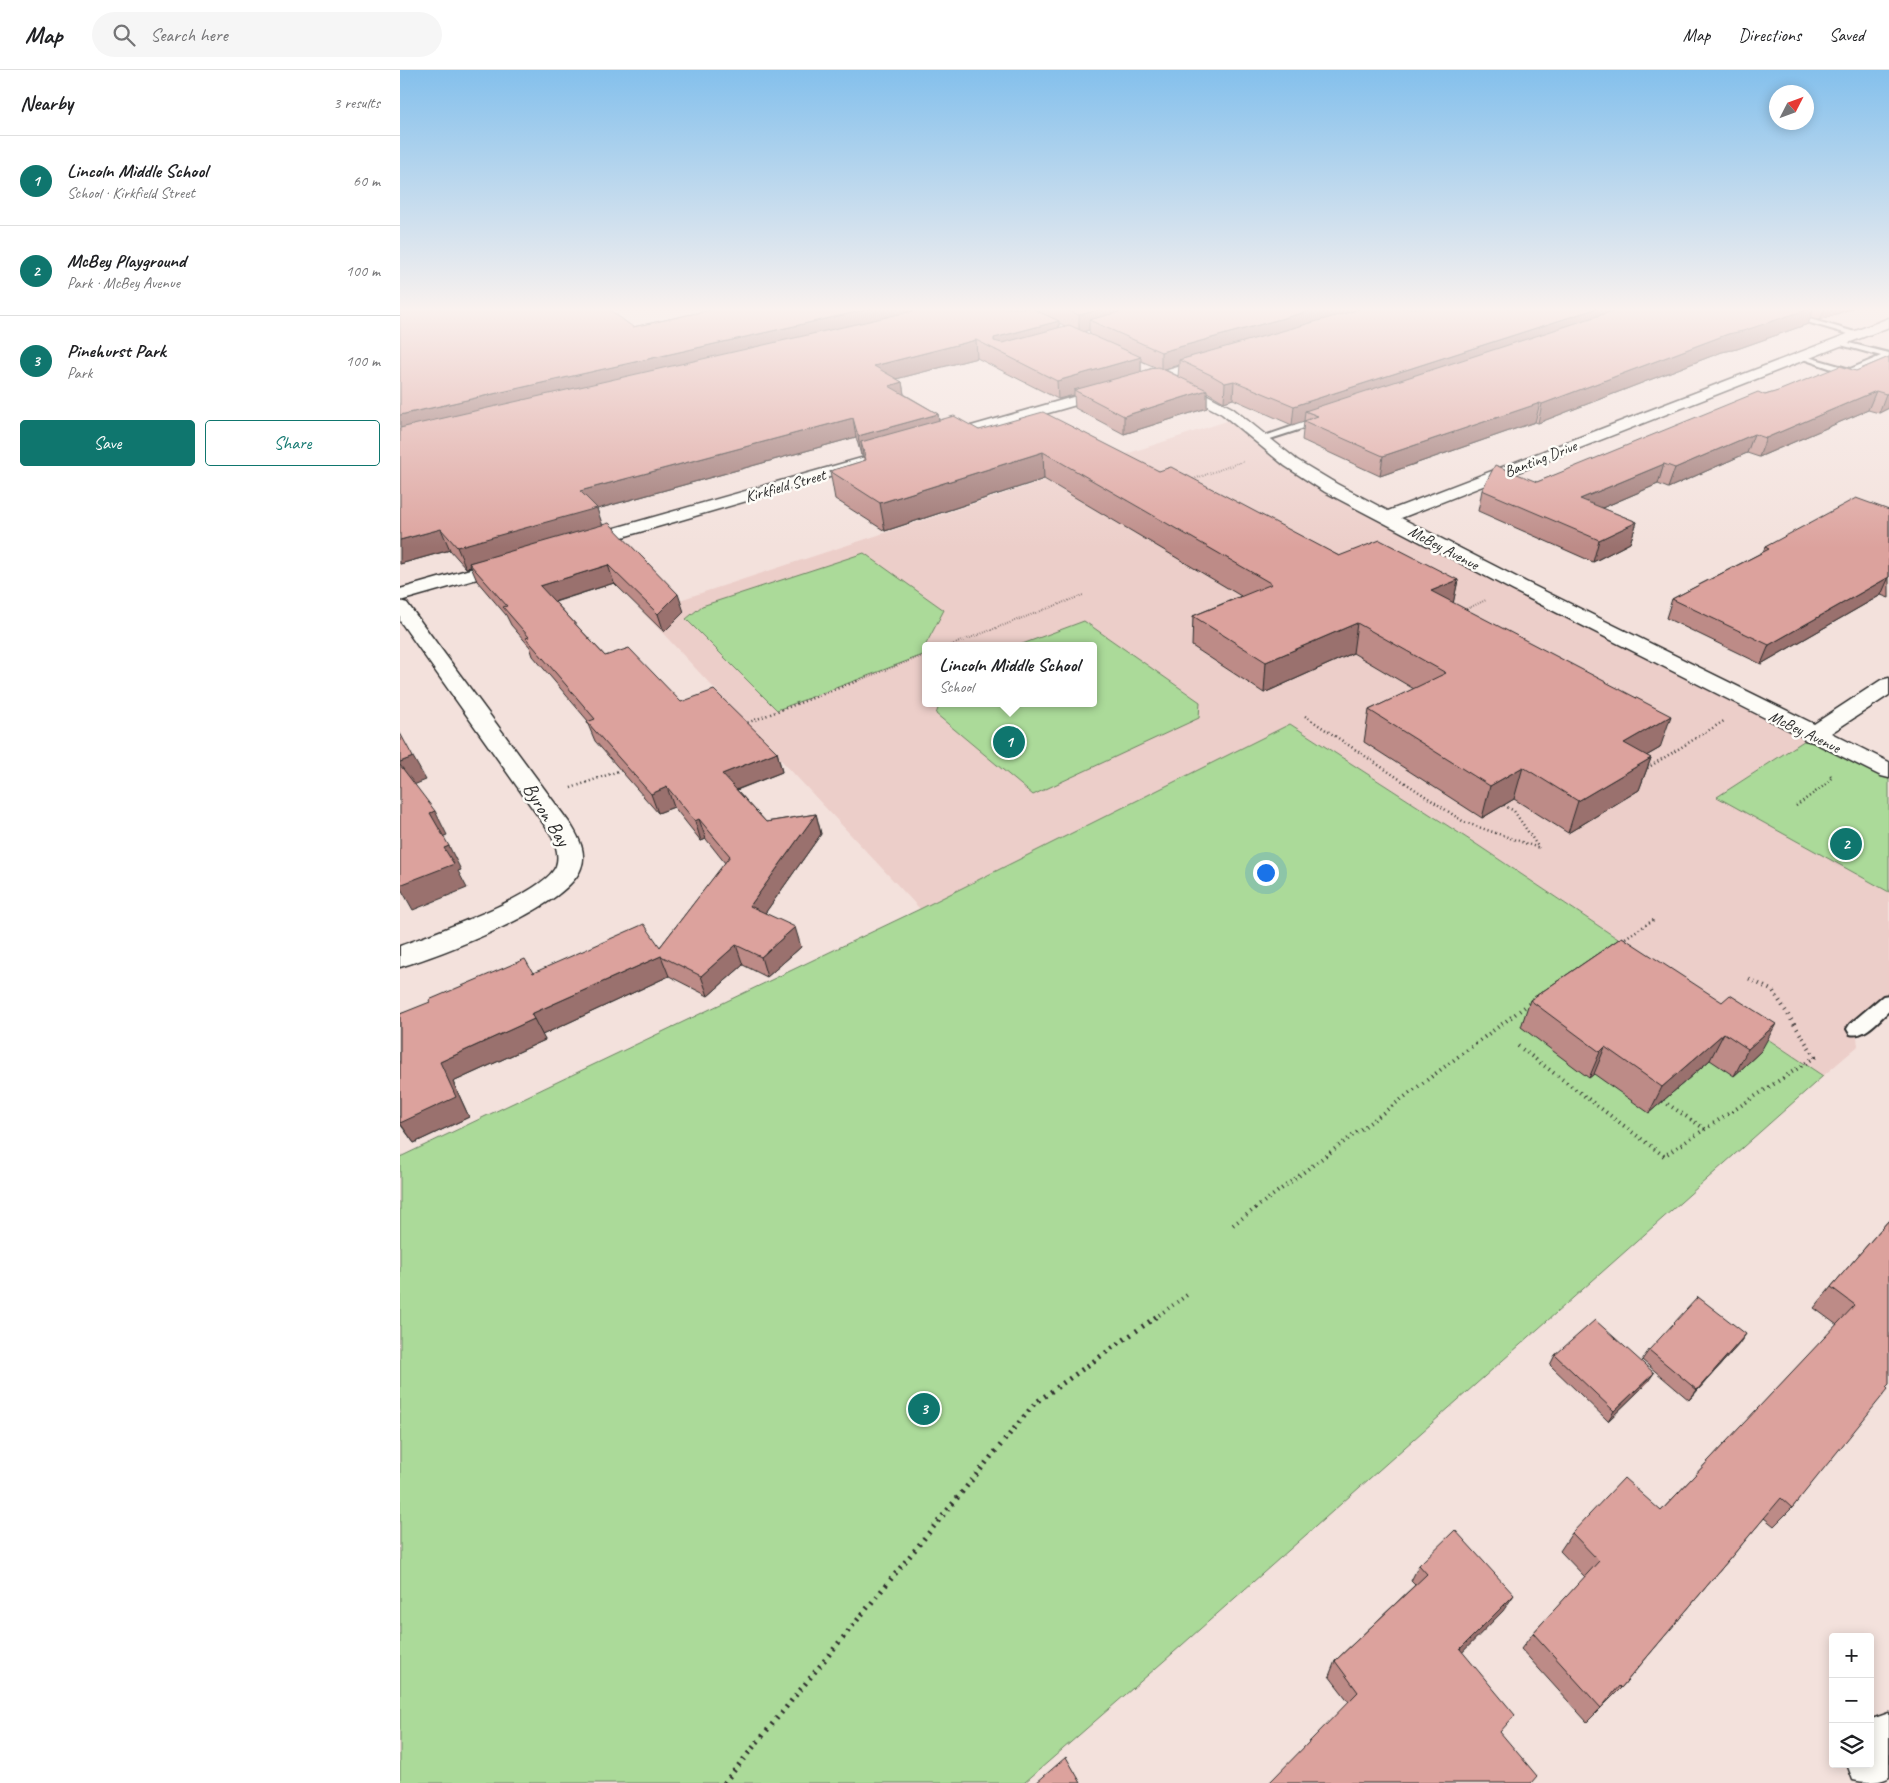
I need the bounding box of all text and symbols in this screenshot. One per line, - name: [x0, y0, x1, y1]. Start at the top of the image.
- search box: [92, 12, 442, 57]
- text: Map: [25, 20, 62, 50]
- icon: search: [110, 21, 138, 49]
- text: Search here: [150, 23, 228, 47]
- text: Map: [1683, 24, 1710, 46]
- text: Directions: [1738, 24, 1801, 46]
- text: Saved: [1829, 24, 1864, 46]
- north arrow: [1769, 85, 1814, 130]
- text: Nearby: [20, 90, 73, 116]
- text: 3 results: [333, 93, 380, 113]
- text: Lincoln Middle School: [67, 159, 208, 183]
- text: 1: [32, 171, 40, 191]
- text: 60 m: [353, 171, 380, 191]
- text: School · Kirkfield Street: [67, 183, 195, 203]
- text: McBey Playground: [67, 249, 186, 273]
- text: 2: [32, 261, 40, 281]
- text: 100 m: [346, 261, 380, 281]
- text: Park · McBey Avenue: [67, 273, 180, 293]
- text: Pinehurst Park: [67, 339, 166, 363]
- text: 3: [32, 351, 40, 371]
- text: 100 m: [346, 351, 380, 371]
- text: Park: [67, 363, 92, 383]
- button: Save: [20, 420, 195, 466]
- button: Share: [205, 420, 380, 466]
- street label: Banting Drive: [1501, 435, 1581, 482]
- street label: Kirkfield Street: [743, 464, 829, 507]
- street label: McBey Avenue: [1405, 521, 1484, 576]
- popup: [922, 642, 1097, 707]
- text: Lincoln Middle School: [939, 653, 1080, 677]
- text: School: [939, 677, 974, 697]
- street label: McBey Avenue: [1766, 706, 1845, 758]
- pin: 1: [993, 723, 1025, 761]
- street label: Byron Bay: [517, 778, 577, 853]
- pin: 2: [1830, 825, 1862, 863]
- your location: [1253, 860, 1279, 886]
- pin: 3: [908, 1390, 940, 1428]
- map controls: [1829, 1633, 1874, 1768]
- button: +: [1829, 1633, 1874, 1678]
- button: −: [1829, 1678, 1874, 1723]
- button: layers: [1829, 1723, 1874, 1768]

